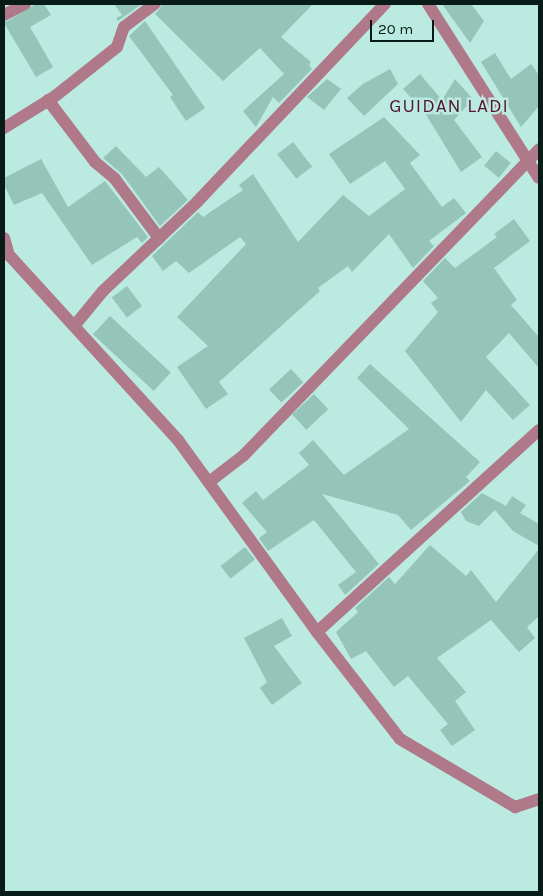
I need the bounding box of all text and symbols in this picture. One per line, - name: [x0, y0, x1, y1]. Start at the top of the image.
- scale bar: [373, 10, 437, 42]
- text: 20 m: [378, 20, 413, 38]
- district label: GUIDAN LADI: [388, 96, 510, 118]

